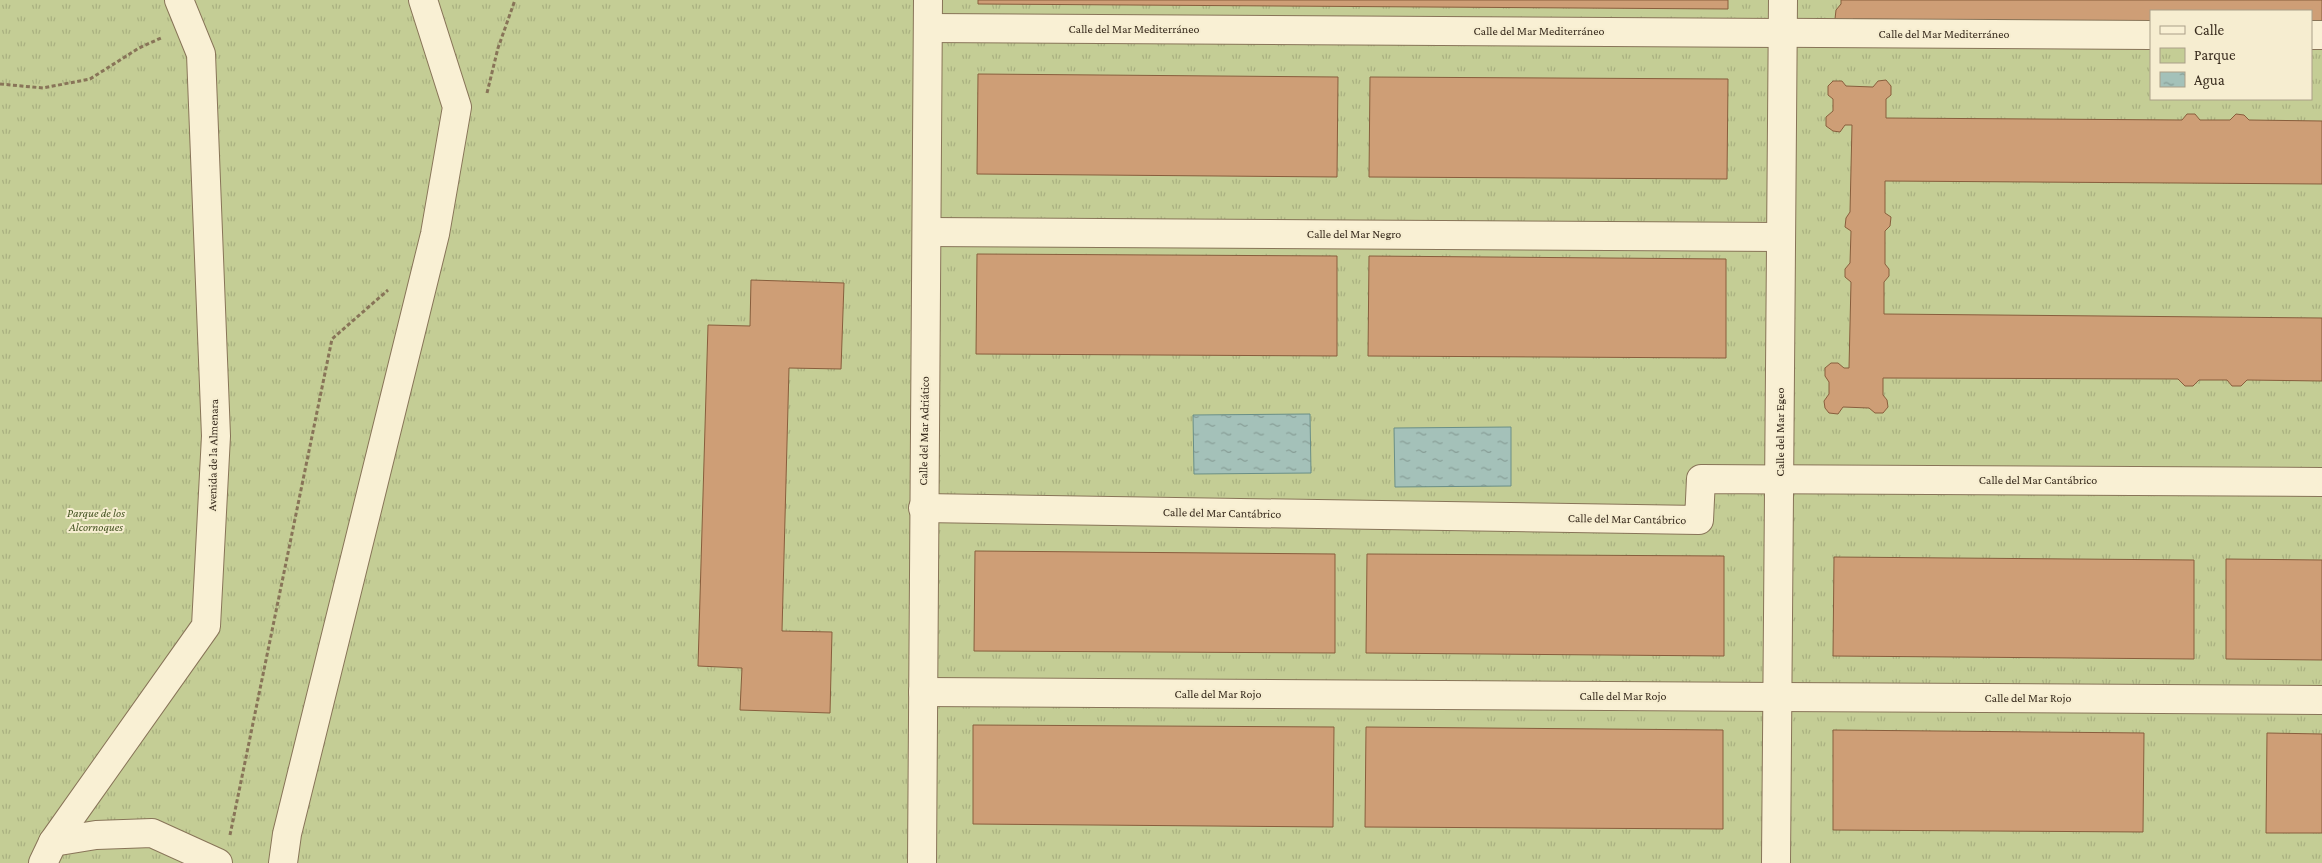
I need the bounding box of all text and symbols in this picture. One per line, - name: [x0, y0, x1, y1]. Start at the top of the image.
- legend: [2150, 10, 2312, 100]
- street label: Calle del Mar Mediterráneo: [1069, 22, 1199, 36]
- text: Calle: [2194, 22, 2225, 38]
- street label: Calle del Mar Mediterráneo: [1474, 24, 1604, 38]
- street label: Calle del Mar Mediterráneo: [1879, 27, 2009, 41]
- text: Parque: [2194, 47, 2236, 64]
- text: Agua: [2194, 72, 2225, 89]
- street label: Calle del Mar Negro: [1307, 227, 1401, 241]
- street label: Calle del Mar Adriático: [916, 376, 932, 486]
- street label: Calle del Mar Egeo: [1773, 388, 1787, 476]
- street label: Avenida de la Almenara: [205, 398, 221, 511]
- street label: Calle del Mar Cantábrico: [1979, 473, 2097, 487]
- street label: Calle del Mar Cantábrico: [1163, 505, 1281, 521]
- park label: Parque de los Alcornoques: [67, 506, 125, 534]
- street label: Calle del Mar Cantábrico: [1568, 511, 1686, 527]
- street label: Calle del Mar Rojo: [1175, 687, 1261, 701]
- street label: Calle del Mar Rojo: [1580, 689, 1666, 703]
- street label: Calle del Mar Rojo: [1985, 691, 2071, 705]

